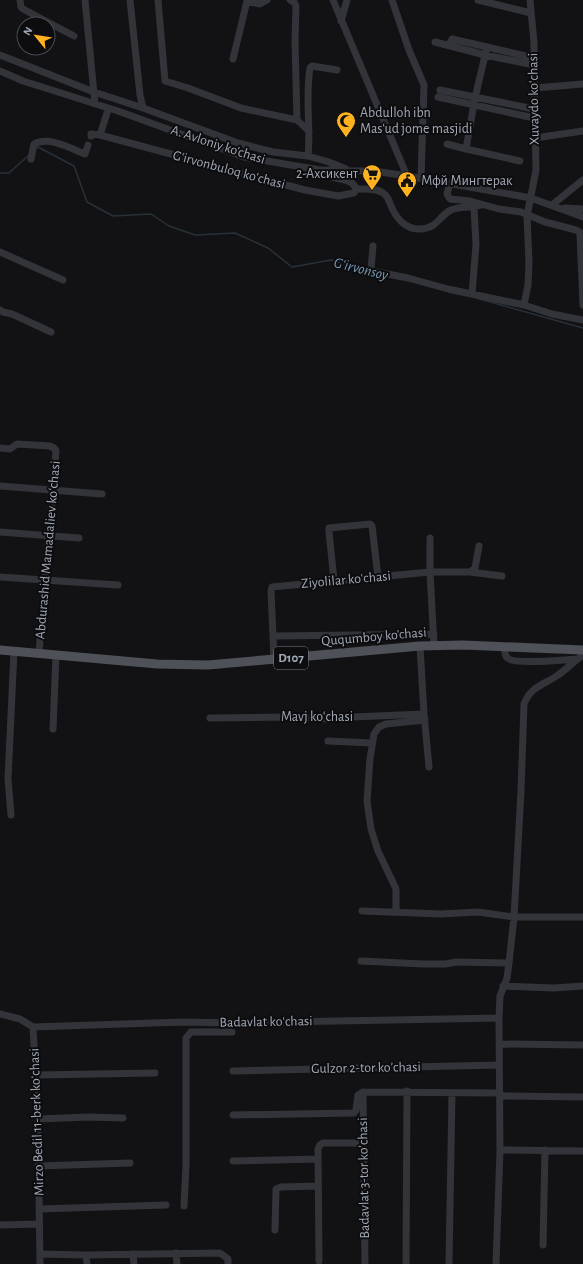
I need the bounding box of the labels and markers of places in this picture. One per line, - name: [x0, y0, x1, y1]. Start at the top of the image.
- place label: Abdulloh ibn Mas‘ud jome masjidi: [360, 106, 472, 136]
- mosque icon: Abdulloh ibn Mas‘ud jome masjidi: [335, 110, 357, 138]
- supermarket icon: 2-Ахсикент: [361, 163, 383, 191]
- place label: 2-Ахсикент: [296, 167, 359, 181]
- public building icon: Мфй Мингтерак: [396, 170, 418, 198]
- place label: Мфй Мингтерак: [421, 174, 513, 188]

